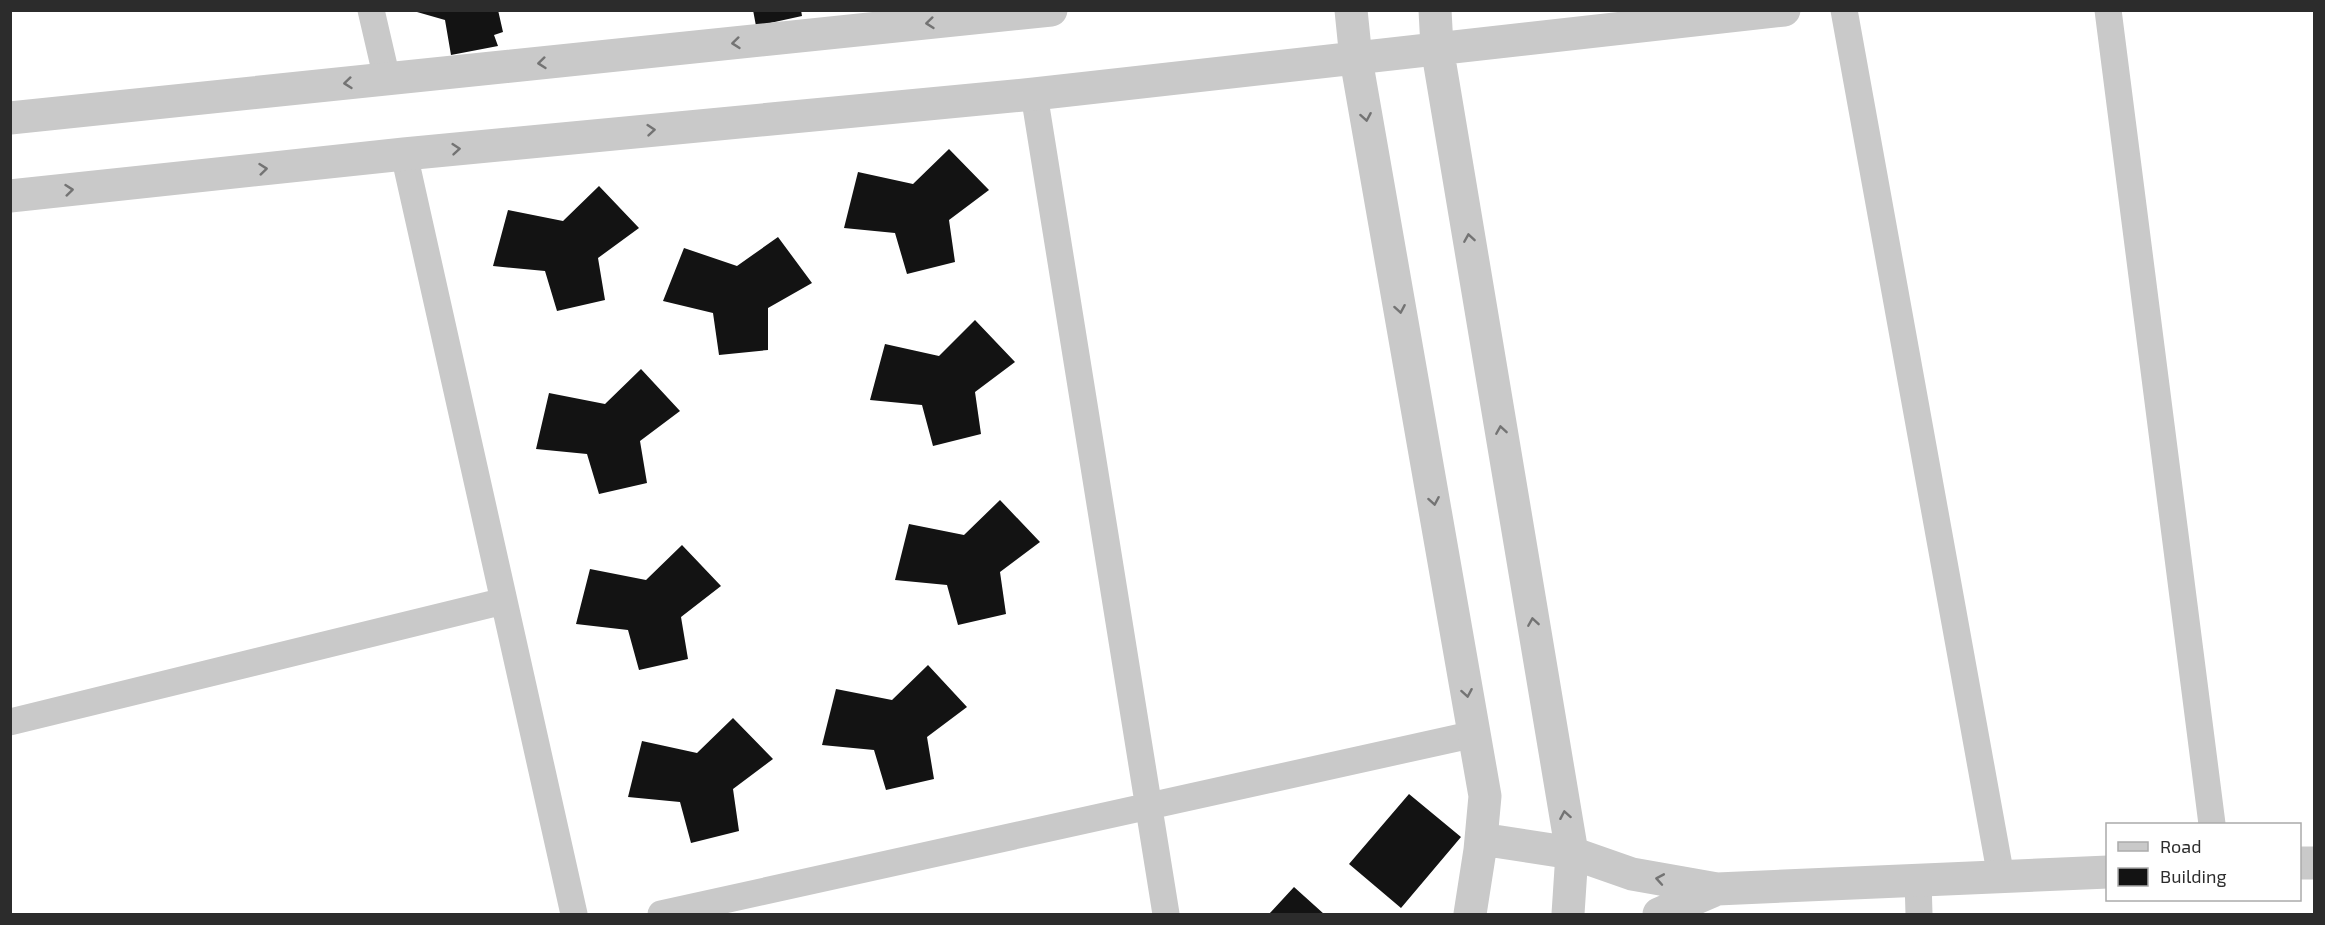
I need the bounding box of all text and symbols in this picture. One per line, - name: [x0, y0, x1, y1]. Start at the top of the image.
- one-way arrow: [926, 16, 935, 28]
- one-way arrow: [732, 36, 741, 49]
- one-way arrow: [538, 56, 547, 69]
- one-way arrow: [344, 76, 353, 89]
- one-way arrow: [1360, 112, 1372, 122]
- one-way arrow: [646, 124, 655, 137]
- one-way arrow: [452, 143, 461, 156]
- one-way arrow: [258, 163, 267, 176]
- one-way arrow: [64, 184, 73, 197]
- one-way arrow: [1463, 233, 1475, 242]
- one-way arrow: [1393, 304, 1406, 314]
- one-way arrow: [1495, 425, 1508, 435]
- one-way arrow: [1427, 496, 1440, 506]
- one-way arrow: [1527, 618, 1540, 628]
- one-way arrow: [1461, 689, 1473, 698]
- one-way arrow: [1559, 810, 1572, 820]
- legend: [2106, 823, 2301, 901]
- text: Road: [2160, 835, 2201, 857]
- text: Building: [2160, 865, 2227, 887]
- one-way arrow: [1655, 873, 1664, 885]

